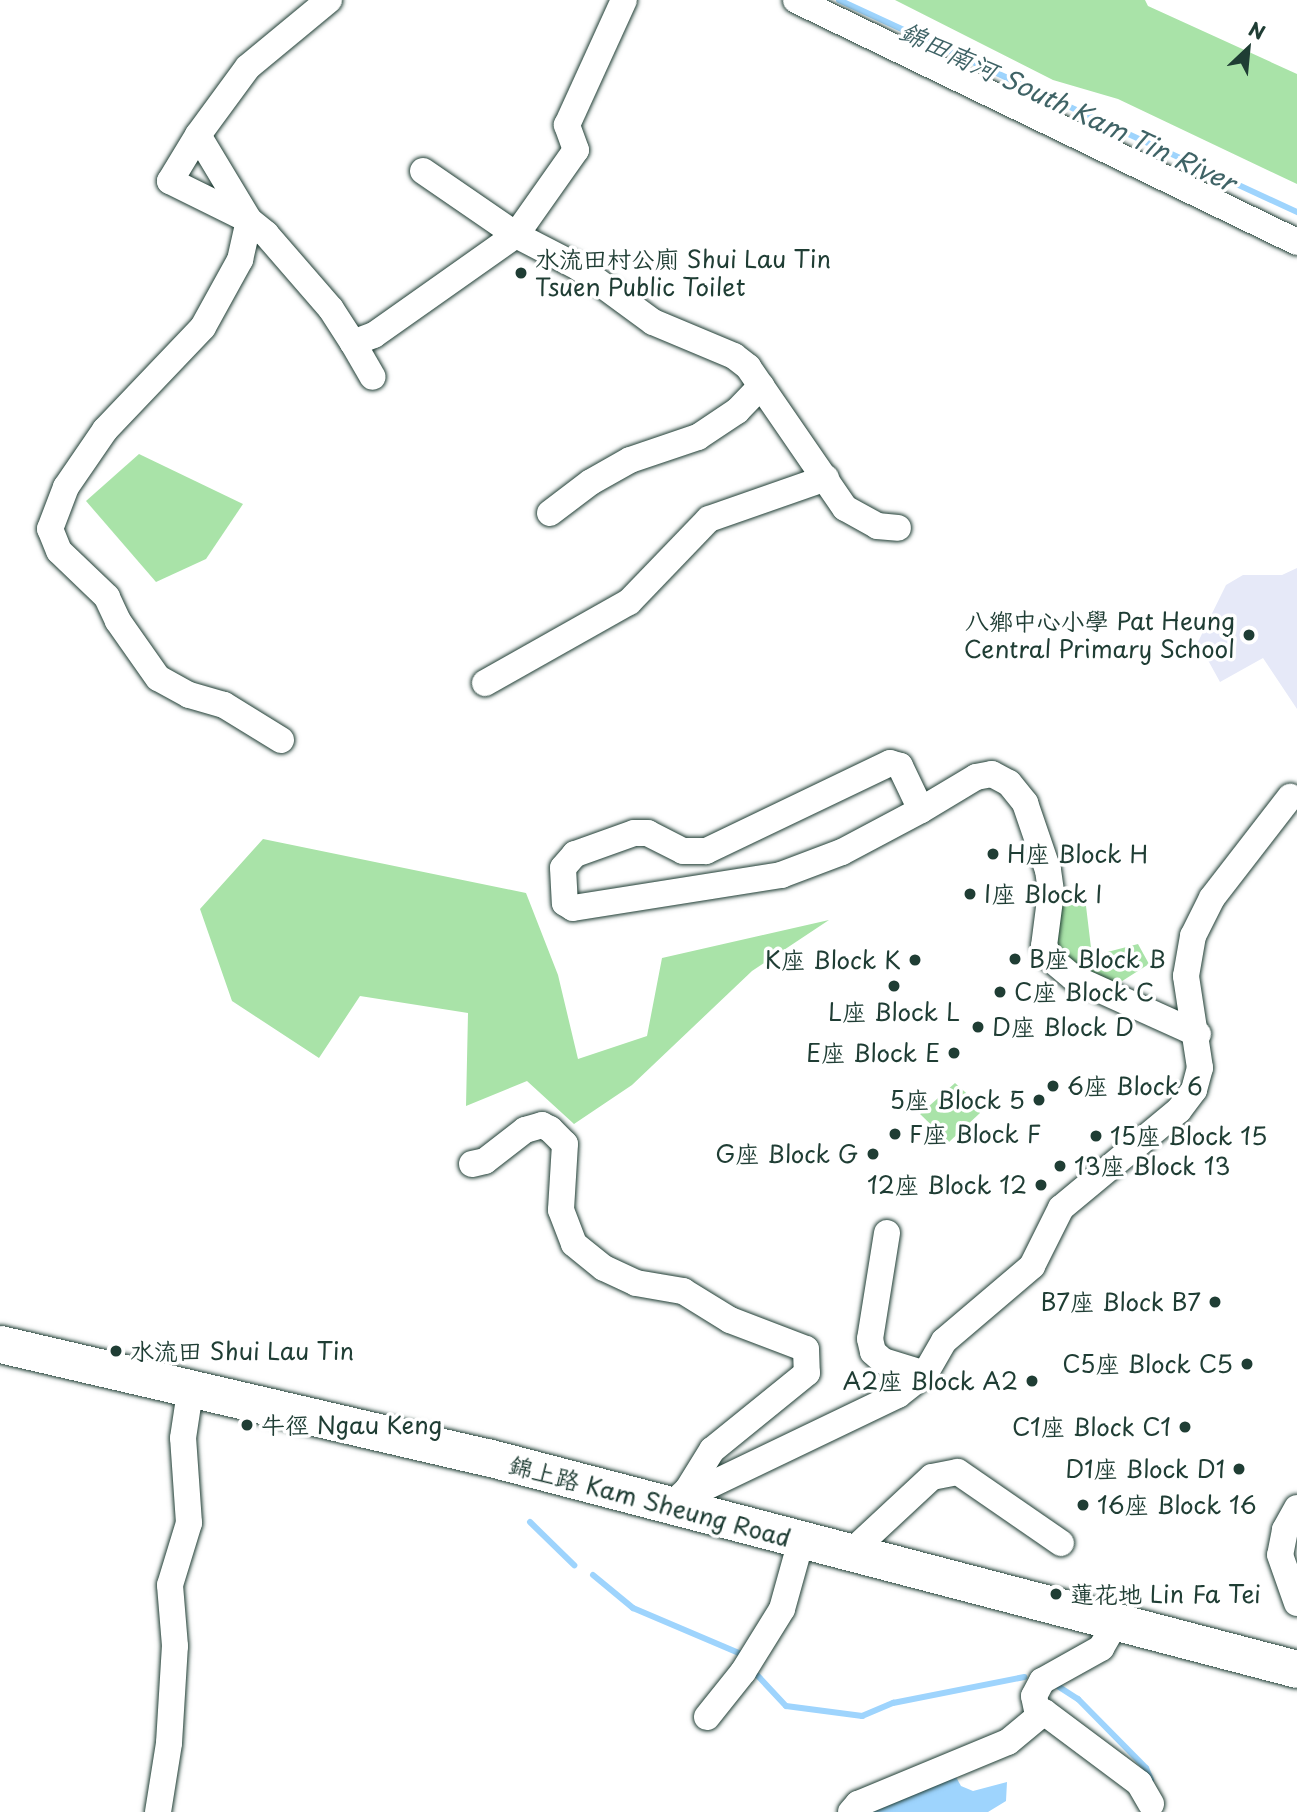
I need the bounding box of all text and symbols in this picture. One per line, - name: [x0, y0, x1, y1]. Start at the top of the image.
- water label: 錦田南河 South Kam Tin River: [893, 14, 1243, 198]
- north arrow: [1213, 14, 1283, 84]
- text: N: [1244, 14, 1270, 46]
- place label: 水流田村公廁 Shui Lau Tin Tsuen Public Toilet: [535, 245, 832, 301]
- marker: 水流田村公廁 Shui Lau Tin Tsuen Public Toilet: [513, 265, 529, 281]
- place label: 八鄉中心小學 Pat Heung Central Primary School: [963, 607, 1235, 663]
- marker: 八鄉中心小學 Pat Heung Central Primary School: [1241, 627, 1257, 643]
- place label: H座 Block H: [1007, 840, 1147, 868]
- marker: H座 Block H: [985, 846, 1001, 862]
- place label: I座 Block I: [984, 880, 1102, 908]
- marker: I座 Block I: [962, 886, 978, 902]
- place label: B座 Block B: [1029, 945, 1163, 973]
- place label: K座 Block K: [765, 946, 901, 974]
- marker: B座 Block B: [1007, 951, 1023, 967]
- marker: K座 Block K: [907, 952, 923, 968]
- marker: L座 Block L: [886, 978, 902, 994]
- place label: C座 Block C: [1014, 978, 1154, 1006]
- marker: C座 Block C: [992, 984, 1008, 1000]
- place label: L座 Block L: [829, 998, 959, 1026]
- place label: D座 Block D: [992, 1013, 1133, 1041]
- marker: D座 Block D: [970, 1019, 986, 1035]
- place label: E座 Block E: [807, 1039, 940, 1067]
- marker: E座 Block E: [946, 1045, 962, 1061]
- place label: 6座 Block 6: [1067, 1072, 1203, 1100]
- marker: 6座 Block 6: [1045, 1078, 1061, 1094]
- place label: 5座 Block 5: [891, 1086, 1025, 1114]
- marker: 5座 Block 5: [1031, 1092, 1047, 1108]
- place label: F座 Block F: [909, 1120, 1039, 1148]
- place label: 15座 Block 15: [1110, 1122, 1265, 1150]
- marker: F座 Block F: [887, 1126, 903, 1142]
- marker: 15座 Block 15: [1088, 1128, 1104, 1144]
- place label: G座 Block G: [716, 1140, 859, 1168]
- marker: G座 Block G: [865, 1146, 881, 1162]
- place label: 13座 Block 13: [1074, 1152, 1230, 1180]
- marker: 13座 Block 13: [1052, 1158, 1068, 1174]
- place label: 12座 Block 12: [869, 1171, 1027, 1199]
- marker: 12座 Block 12: [1033, 1177, 1049, 1193]
- place label: B7座 Block B7: [1039, 1288, 1201, 1316]
- marker: B7座 Block B7: [1207, 1294, 1223, 1310]
- place label: 水流田 Shui Lau Tin: [130, 1337, 355, 1365]
- marker: 水流田 Shui Lau Tin: [108, 1343, 124, 1359]
- place label: C5座 Block C5: [1064, 1350, 1233, 1378]
- marker: C5座 Block C5: [1239, 1356, 1255, 1372]
- place label: A2座 Block A2: [845, 1367, 1018, 1395]
- marker: A2座 Block A2: [1024, 1373, 1040, 1389]
- place label: 牛徑 Ngau Keng: [261, 1411, 443, 1439]
- place label: C1座 Block C1: [1011, 1413, 1171, 1441]
- marker: 牛徑 Ngau Keng: [239, 1417, 255, 1433]
- marker: C1座 Block C1: [1177, 1419, 1193, 1435]
- street label: 錦上路 Kam Sheung Road: [505, 1449, 795, 1553]
- place label: D1座 Block D1: [1066, 1455, 1225, 1483]
- marker: D1座 Block D1: [1231, 1461, 1247, 1477]
- place label: 16座 Block 16: [1097, 1491, 1255, 1519]
- marker: 16座 Block 16: [1075, 1497, 1091, 1513]
- place label: 蓮花地 Lin Fa Tei: [1070, 1580, 1260, 1608]
- marker: 蓮花地 Lin Fa Tei: [1048, 1586, 1064, 1602]

